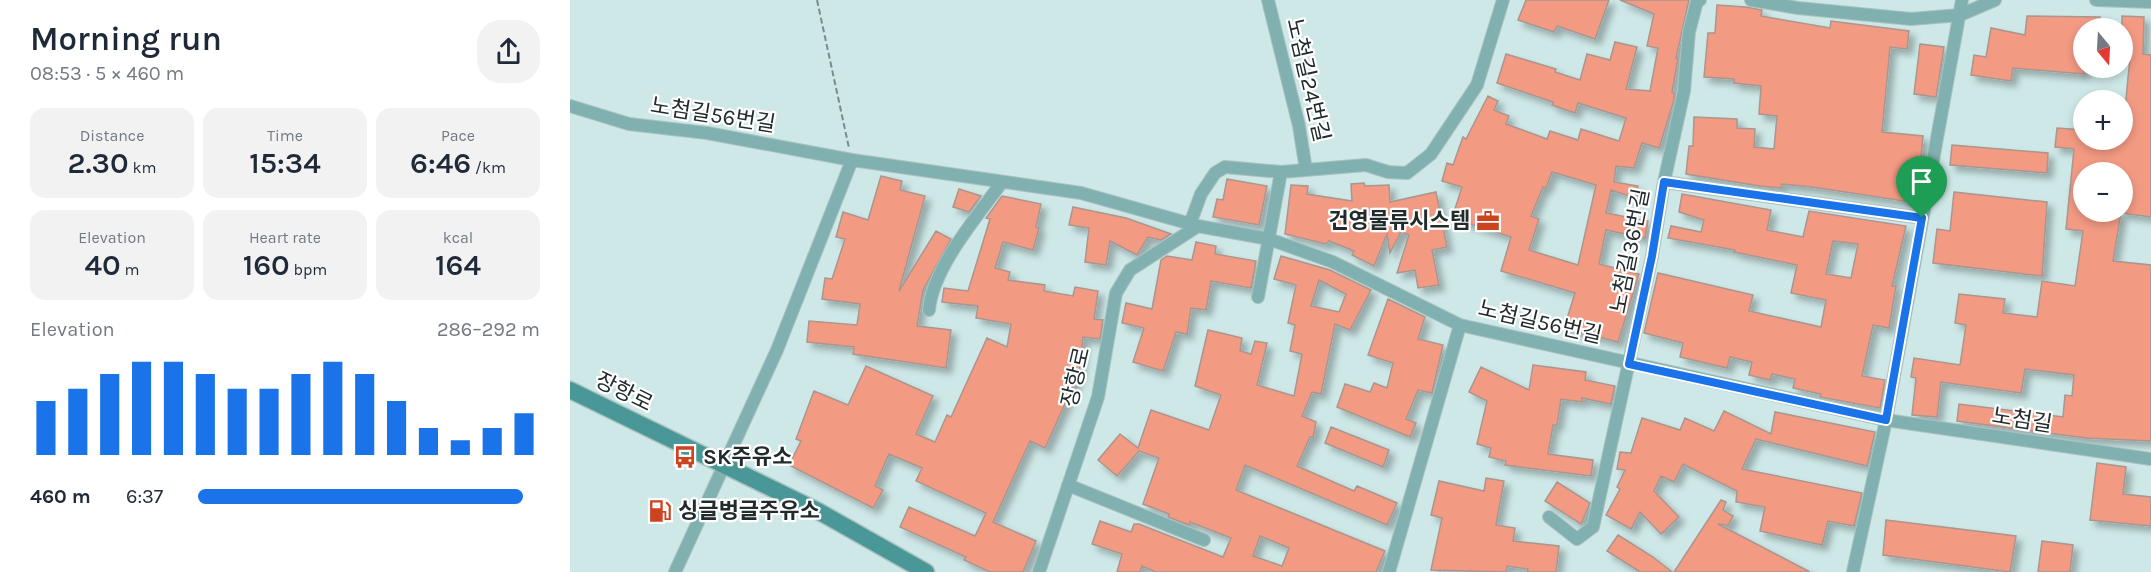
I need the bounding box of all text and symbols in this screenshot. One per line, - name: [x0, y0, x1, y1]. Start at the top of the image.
- street label: 노첨길24번길: [1281, 16, 1335, 144]
- north arrow: [2073, 18, 2133, 78]
- map controls: [2073, 18, 2133, 222]
- text: Morning run: [30, 20, 222, 58]
- button: share: [477, 20, 540, 83]
- text: 08:53 · 5 × 460 m: [30, 62, 184, 85]
- button: +: [2073, 90, 2133, 150]
- street label: 노첨길56번길: [649, 92, 777, 138]
- text: Distance: [80, 126, 144, 145]
- text: Time: [267, 126, 303, 145]
- text: Pace: [441, 126, 475, 145]
- text: 2.30: [68, 145, 129, 181]
- text: 15:34: [249, 145, 321, 181]
- text: 6:46: [410, 145, 471, 181]
- pin: [1896, 156, 1947, 218]
- text: km: [129, 158, 156, 177]
- text: /km: [471, 158, 506, 177]
- button: −: [2073, 162, 2133, 222]
- icon: arrive: [1905, 165, 1938, 198]
- street label: 노첨길36번길: [1605, 186, 1655, 316]
- place label: 건영물류시스템: [1328, 208, 1470, 234]
- office icon: 건영물류시스템: [1475, 208, 1501, 234]
- text: Elevation: [78, 228, 146, 247]
- text: Heart rate: [249, 228, 321, 247]
- text: kcal: [443, 228, 473, 247]
- text: 40: [85, 247, 121, 283]
- text: 160: [243, 247, 290, 283]
- text: 164: [435, 247, 481, 283]
- text: m: [121, 260, 140, 279]
- text: bpm: [290, 260, 327, 279]
- street label: 노첨길56번길: [1476, 295, 1604, 349]
- text: Elevation: [30, 318, 115, 341]
- text: 286–292 m: [437, 318, 540, 341]
- street label: 장항로: [1057, 344, 1095, 410]
- street label: 장항로: [591, 367, 657, 417]
- street label: 노첨길: [1990, 402, 2054, 438]
- bus stop icon: SK주유소: [672, 444, 698, 470]
- place label: SK주유소: [703, 444, 792, 470]
- text: 460 m: [30, 485, 91, 508]
- text: 6:37: [126, 485, 163, 508]
- fuel station icon: 싱글벙글주유소: [647, 498, 673, 524]
- place label: 싱글벙글주유소: [678, 498, 820, 524]

